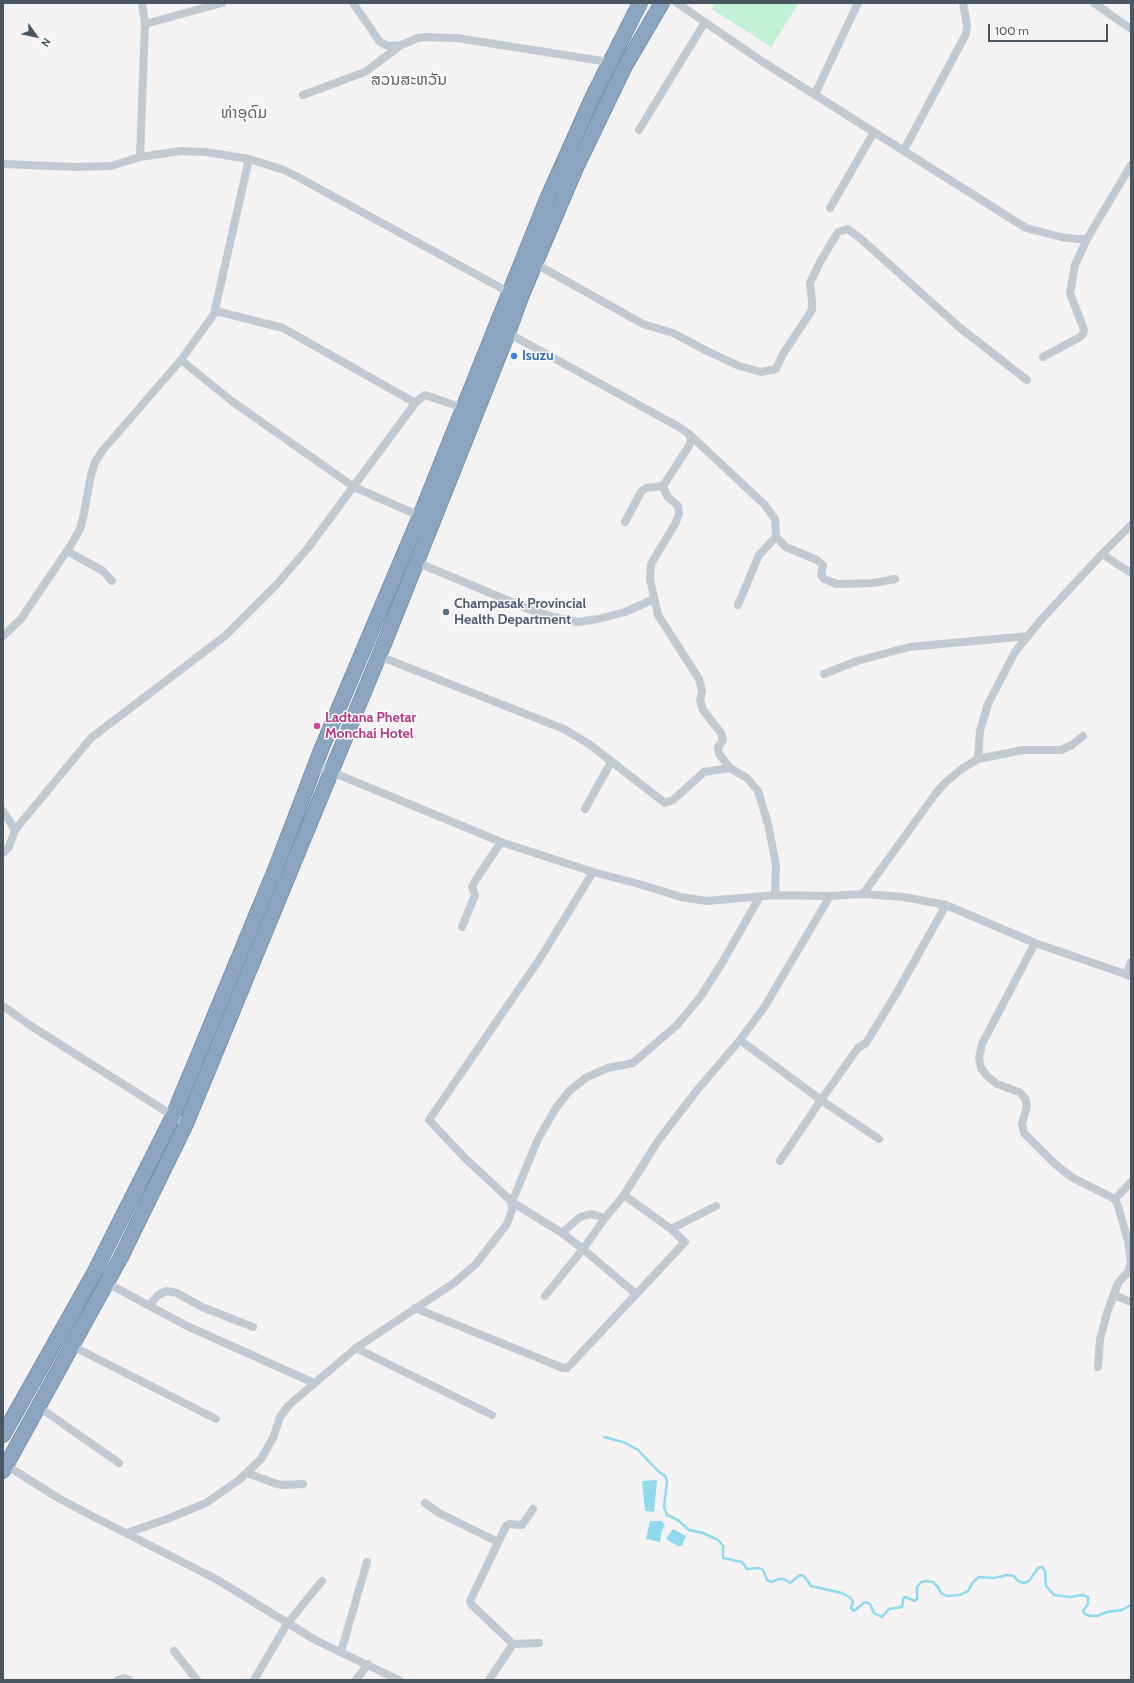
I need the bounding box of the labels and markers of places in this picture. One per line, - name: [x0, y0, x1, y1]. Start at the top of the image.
- place label: Isuzu: [522, 348, 554, 364]
- marker: Isuzu: [509, 351, 519, 361]
- place label: Champasak Provincial Health Department: [454, 596, 586, 628]
- marker: Champasak Provincial Health Department: [441, 607, 451, 617]
- place label: Ladtana Phetar Monchai Hotel: [325, 710, 416, 742]
- marker: Ladtana Phetar Monchai Hotel: [312, 721, 322, 731]

